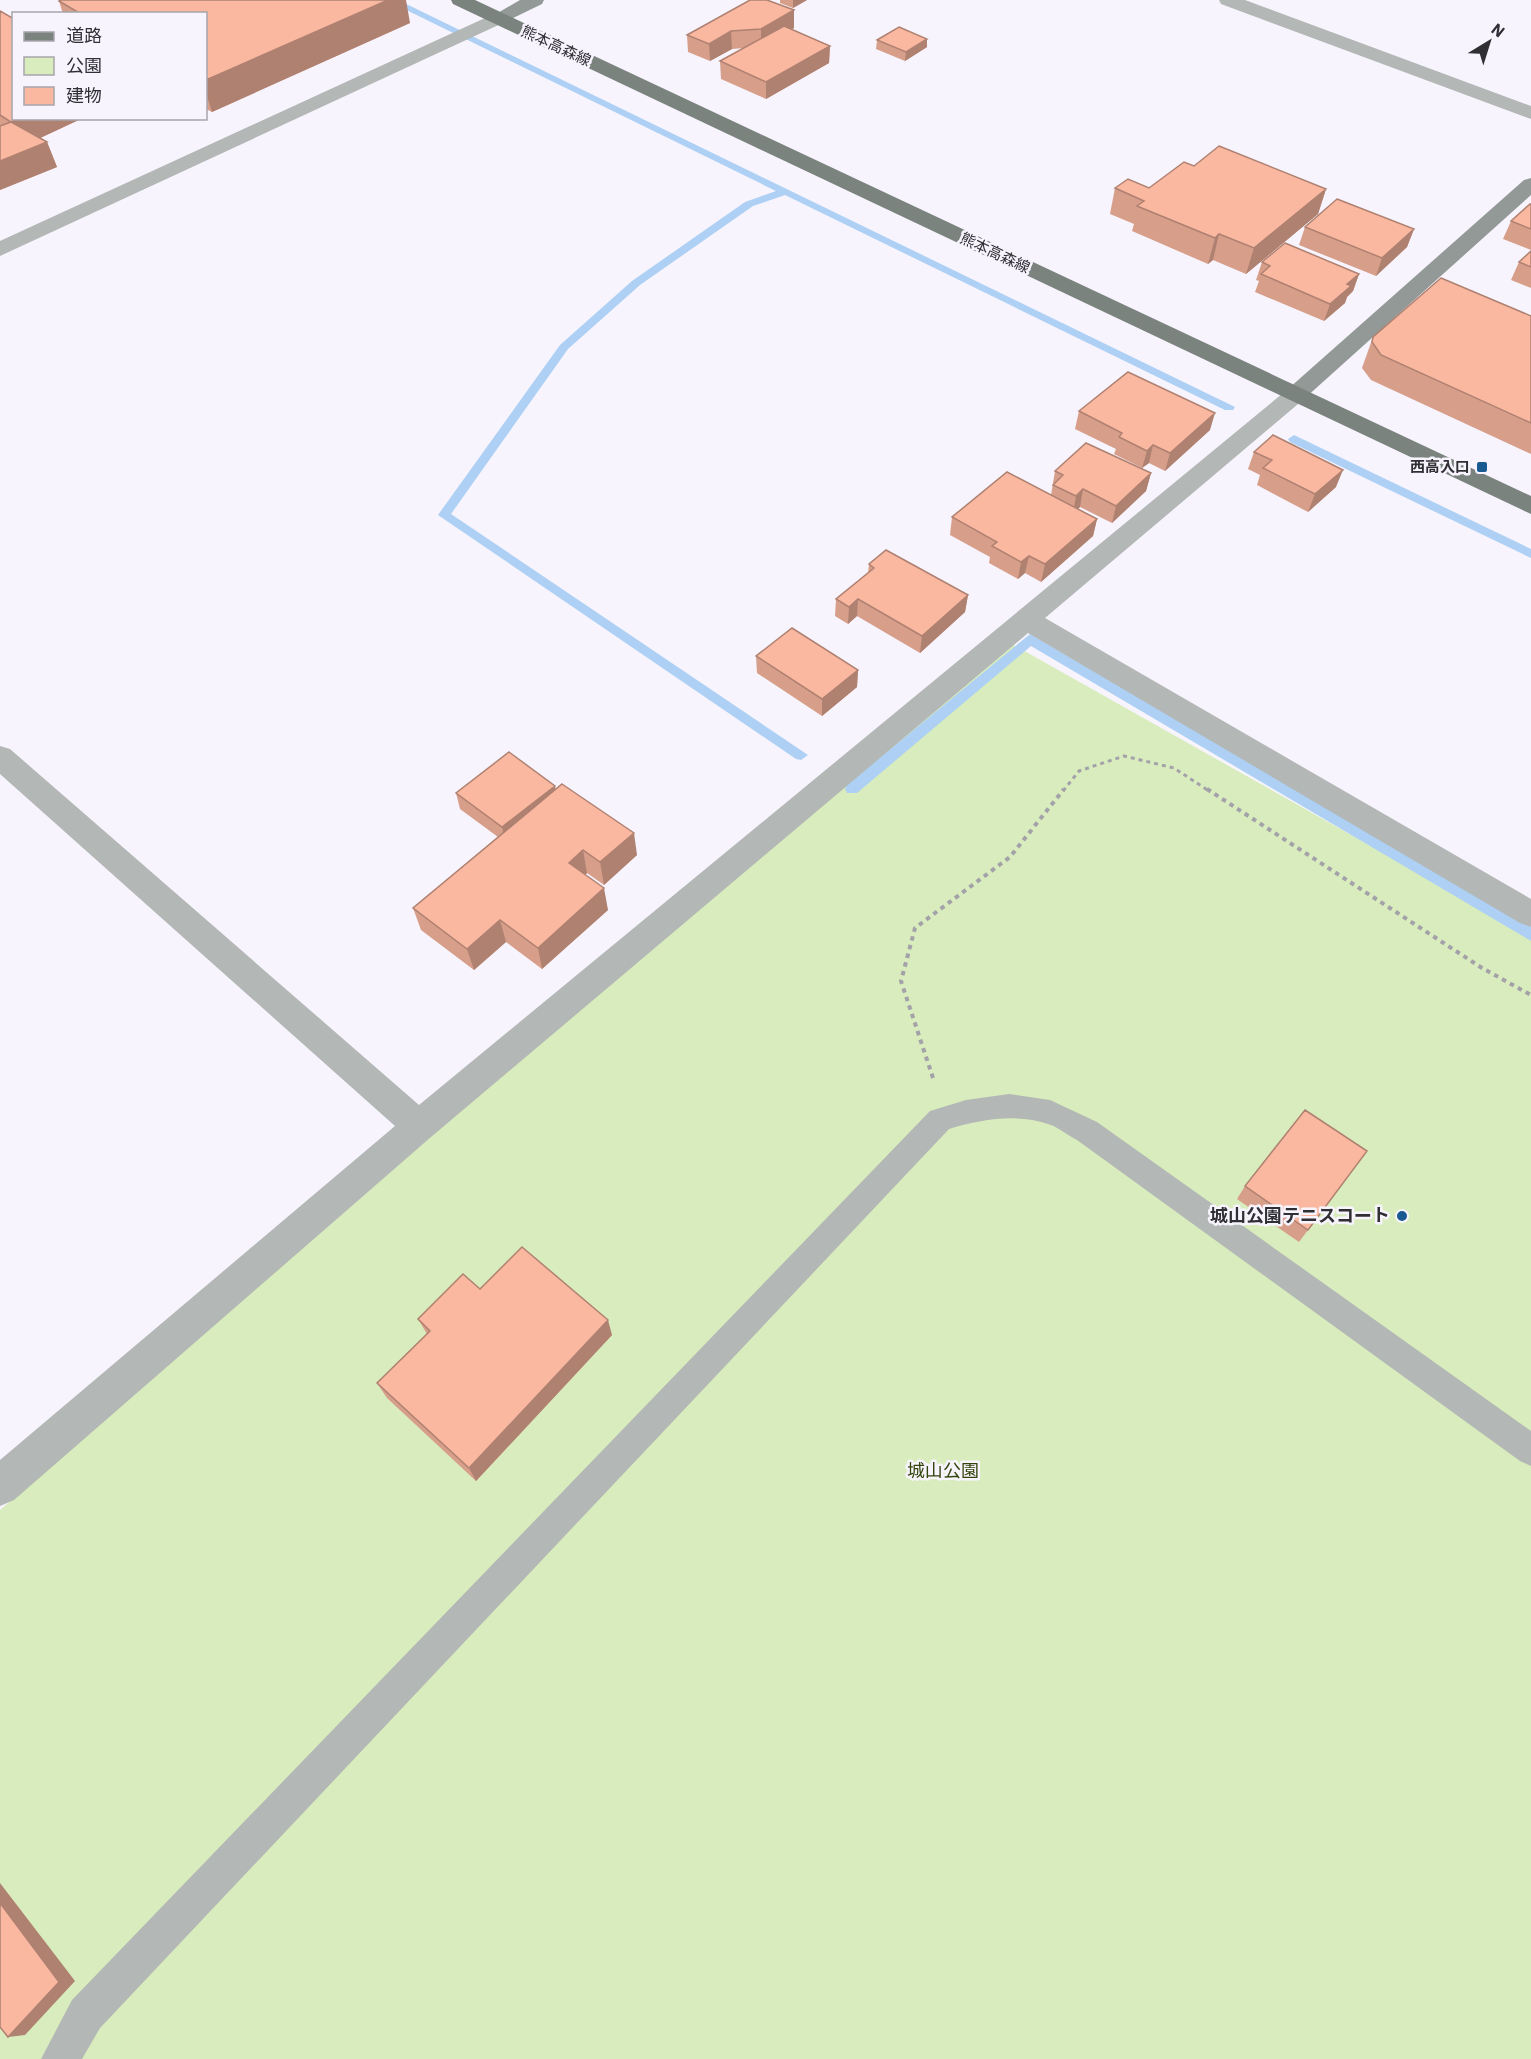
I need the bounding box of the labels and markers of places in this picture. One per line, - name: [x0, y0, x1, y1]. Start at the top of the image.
- place label: 西高入口: [1410, 457, 1470, 476]
- marker: 西高入口: [1475, 460, 1489, 474]
- place label: 城山公園テニスコート: [1210, 1204, 1390, 1227]
- marker: 城山公園テニスコート: [1395, 1209, 1409, 1223]

